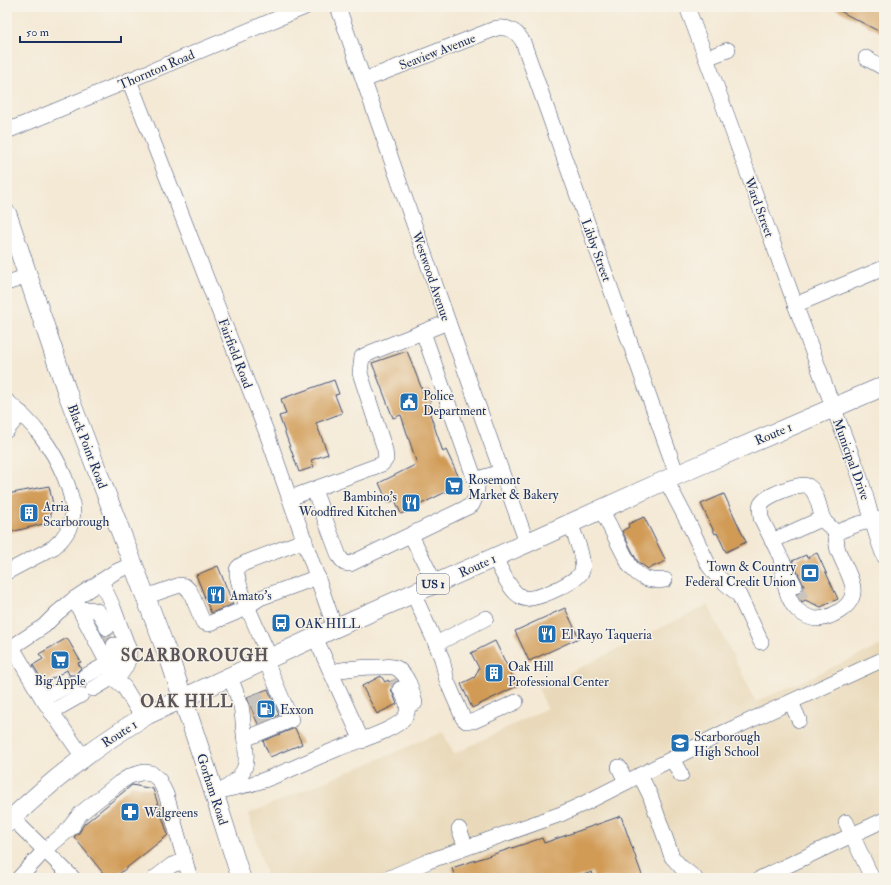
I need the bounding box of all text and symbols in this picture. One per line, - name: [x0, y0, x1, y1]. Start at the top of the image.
- scale bar: [20, 18, 121, 44]
- text: 50 m: [26, 25, 50, 40]
- street label: Seaview Avenue: [397, 30, 478, 74]
- street label: Thornton Road: [116, 46, 197, 93]
- street label: Ward Street: [740, 174, 777, 240]
- street label: Libby Street: [576, 217, 615, 284]
- street label: Westwood Avenue: [408, 229, 454, 324]
- street label: Fairfield Road: [214, 316, 256, 391]
- place label: Police Department: [423, 388, 486, 420]
- public building icon: Police Department: [398, 391, 420, 413]
- street label: Black Point Road: [64, 402, 111, 491]
- street label: Municipal Drive: [828, 416, 873, 503]
- street label: Route 1: [752, 419, 795, 449]
- place label: Rosemont Market & Bakery: [468, 472, 559, 504]
- supermarket icon: Rosemont Market & Bakery: [443, 475, 465, 497]
- place label: Bambino's Woodfired Kitchen: [298, 489, 398, 520]
- restaurant icon: Bambino's Woodfired Kitchen: [400, 492, 422, 514]
- place label: Atria Scarborough: [42, 499, 109, 530]
- building icon: Atria Scarborough: [18, 502, 40, 524]
- street label: Route 1: [456, 550, 499, 581]
- place label: Town & Country Federal Credit Union: [685, 559, 796, 590]
- bank icon: Town & Country Federal Credit Union: [799, 562, 821, 584]
- road number: US 1: [417, 574, 449, 594]
- restaurant icon: Amato's: [205, 584, 227, 606]
- place label: Amato's: [229, 588, 272, 604]
- bus stop icon: OAK HILL: [270, 612, 292, 634]
- place label: OAK HILL: [295, 616, 361, 632]
- restaurant icon: El Rayo Taqueria: [536, 623, 558, 645]
- place label: El Rayo Taqueria: [561, 627, 652, 644]
- district label: SCARBOROUGH: [121, 645, 269, 666]
- supermarket icon: Big Apple: [49, 649, 71, 671]
- place label: Oak Hill Professional Center: [508, 659, 609, 690]
- building icon: Oak Hill Professional Center: [483, 662, 505, 684]
- place label: Big Apple: [34, 673, 86, 690]
- district label: OAK HILL: [140, 691, 234, 712]
- fuel station icon: Exxon: [255, 698, 277, 720]
- place label: Exxon: [280, 702, 314, 718]
- street label: Route 1: [99, 716, 141, 751]
- place label: Scarborough High School: [694, 729, 760, 760]
- school or university icon: Scarborough High School: [669, 732, 691, 754]
- street label: Gorham Road: [193, 752, 231, 828]
- pharmacy icon: Walgreens: [119, 801, 141, 823]
- place label: Walgreens: [143, 805, 199, 821]

